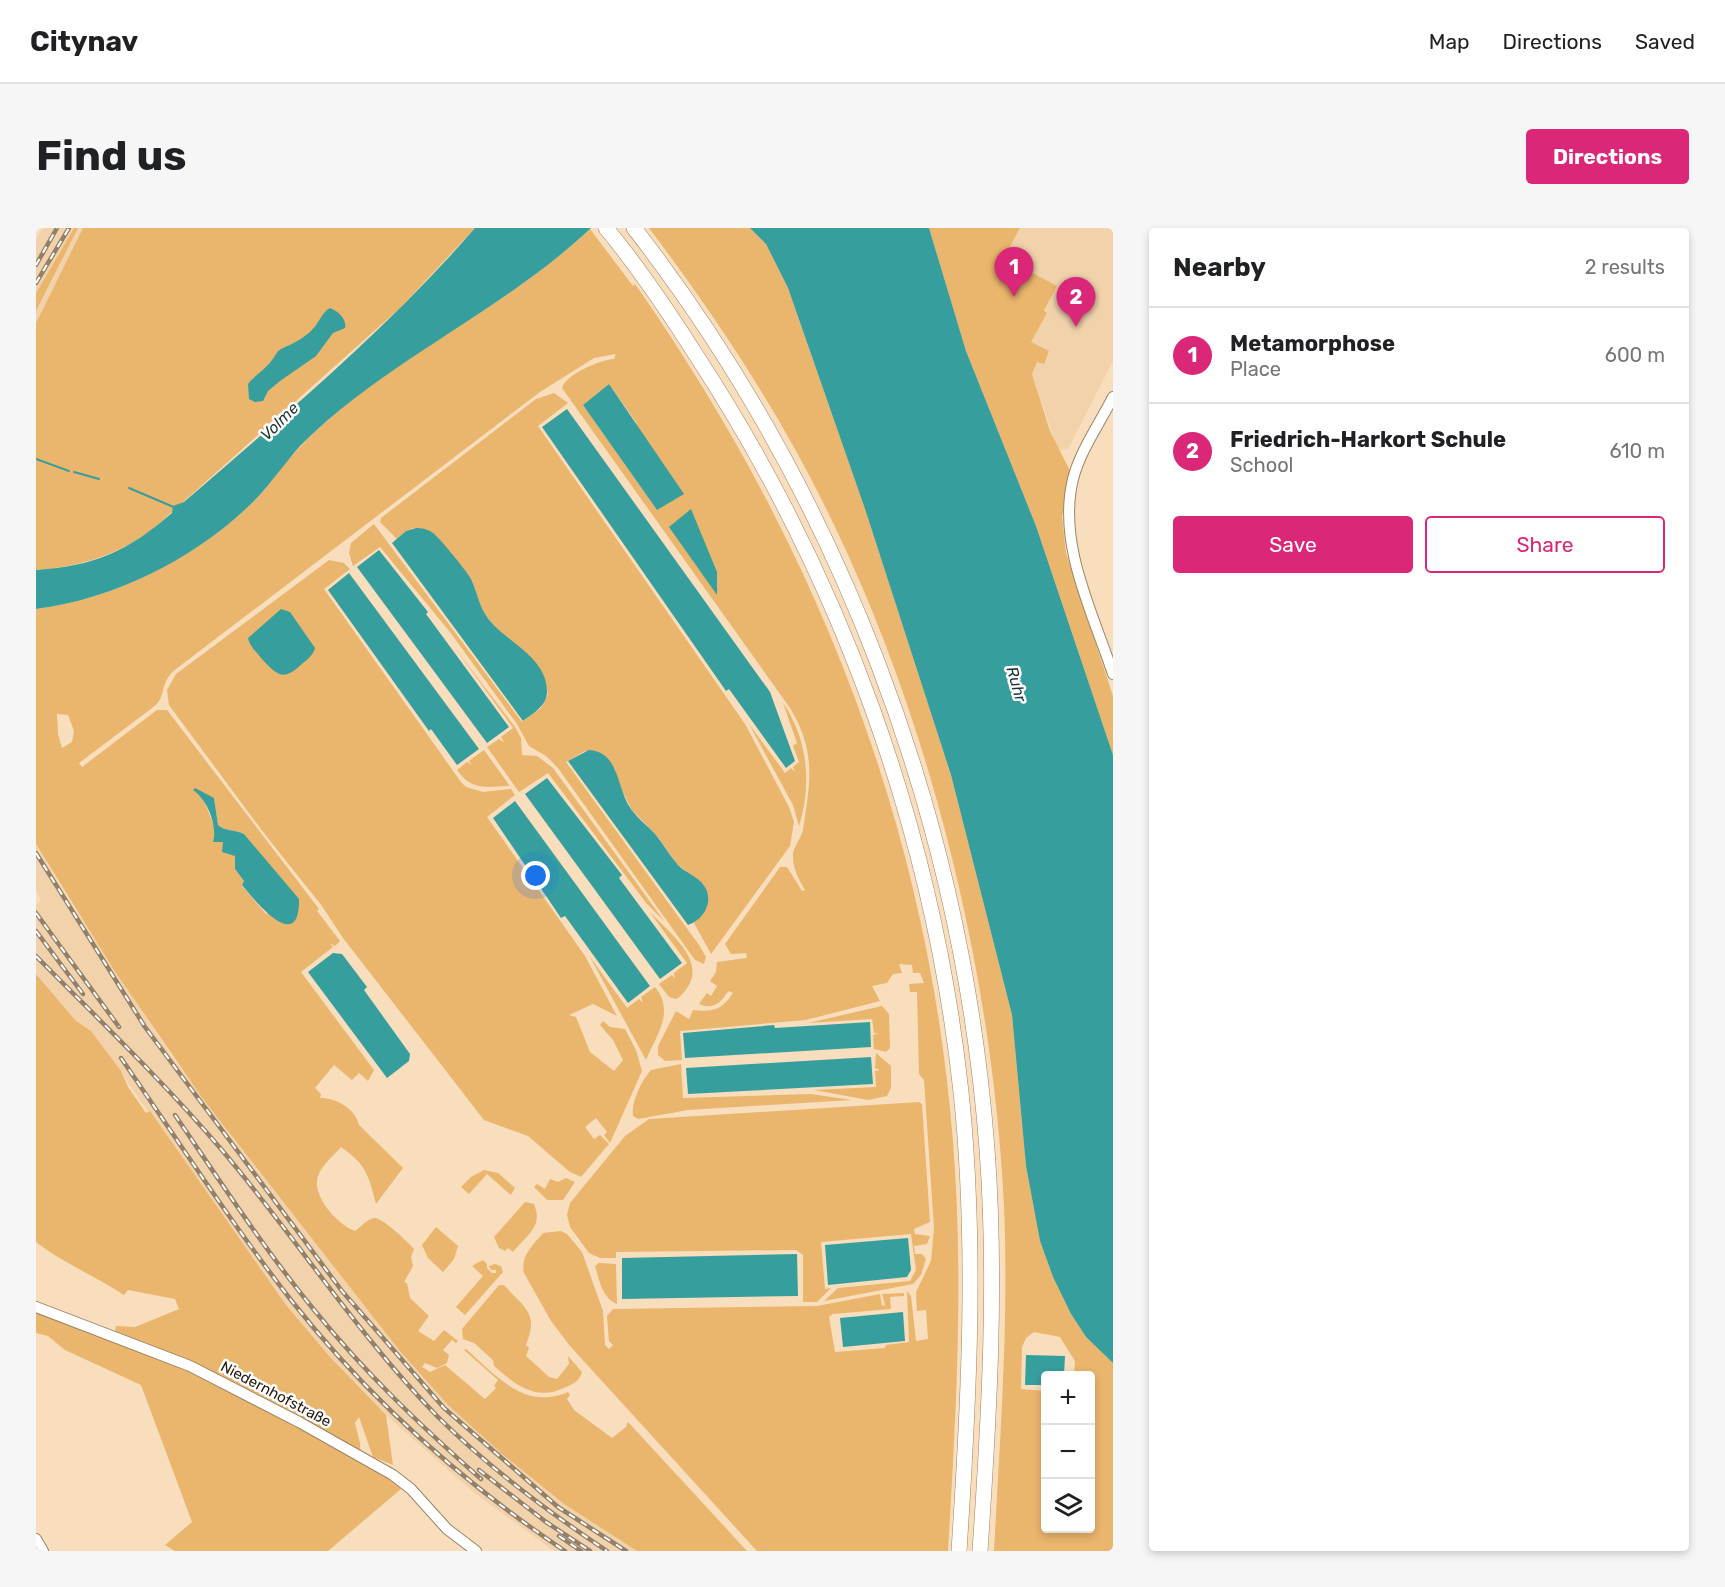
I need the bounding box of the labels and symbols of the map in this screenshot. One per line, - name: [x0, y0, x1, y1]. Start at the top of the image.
- pin: 1: [994, 248, 1034, 297]
- pin: 2: [1056, 278, 1096, 327]
- water label: Volme: [256, 398, 302, 444]
- water label: Ruhr: [1002, 664, 1031, 705]
- your location: [521, 861, 550, 890]
- street label: Niedernhofstraße: [218, 1357, 334, 1431]

